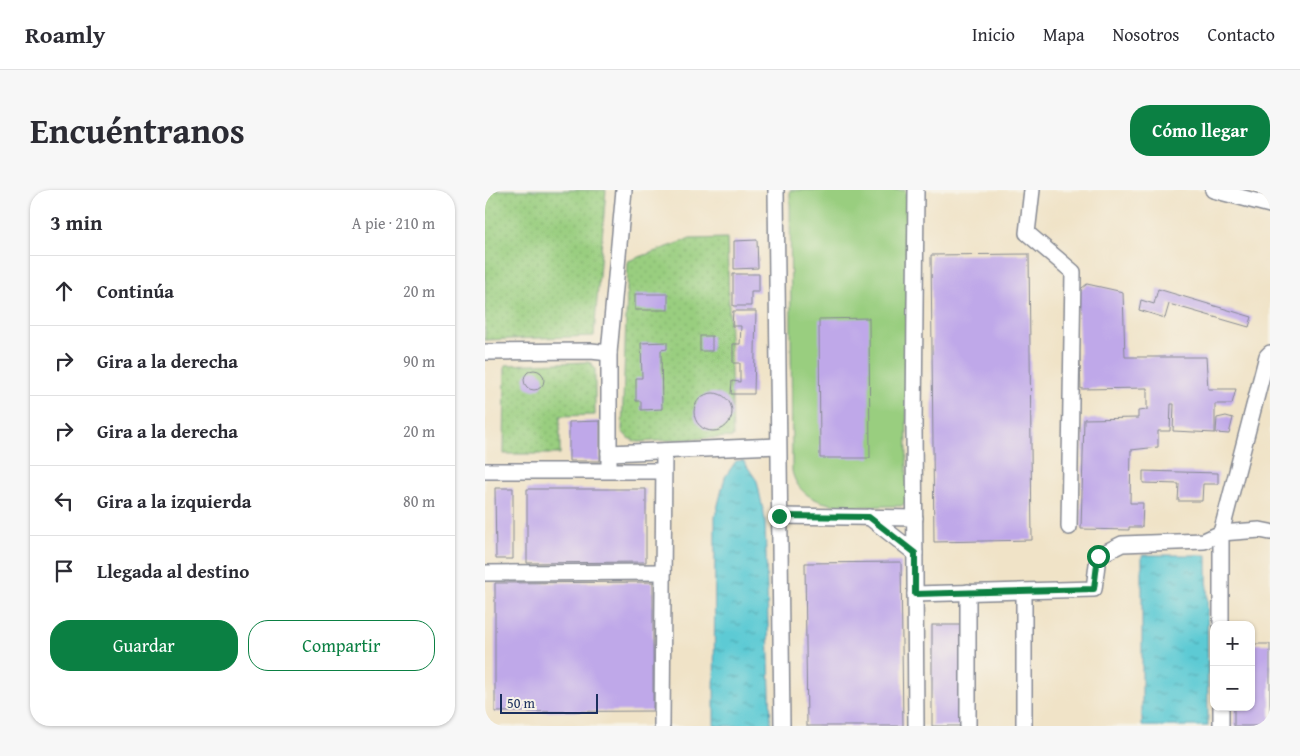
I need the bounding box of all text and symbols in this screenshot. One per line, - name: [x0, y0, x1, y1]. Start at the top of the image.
- text: Roamly: [25, 17, 105, 52]
- text: Inicio: [972, 21, 1015, 48]
- text: Mapa: [1043, 21, 1084, 48]
- text: Nosotros: [1112, 21, 1180, 48]
- text: Contacto: [1208, 21, 1275, 48]
- text: Encuéntranos: [30, 105, 245, 156]
- button: Cómo llegar: [1130, 105, 1270, 156]
- text: 3 min: [50, 207, 102, 238]
- text: A pie · 210 m: [352, 211, 435, 235]
- icon: ahead: [50, 277, 78, 305]
- text: Continúa: [97, 277, 174, 305]
- text: 20 m: [403, 279, 435, 303]
- icon: right: [50, 347, 78, 375]
- text: Gira a la derecha: [97, 347, 238, 375]
- text: 90 m: [403, 349, 435, 373]
- icon: right: [50, 417, 78, 445]
- text: Gira a la derecha: [97, 417, 238, 445]
- text: 20 m: [403, 419, 435, 443]
- icon: left: [50, 487, 78, 515]
- text: Gira a la izquierda: [97, 487, 252, 515]
- text: 80 m: [403, 489, 435, 513]
- route end: [768, 505, 791, 528]
- route start: [1087, 545, 1110, 568]
- icon: arrive: [50, 557, 78, 585]
- text: Llegada al destino: [97, 557, 249, 585]
- button: Guardar: [50, 620, 238, 671]
- button: Compartir: [248, 620, 435, 671]
- map controls: [1210, 621, 1255, 711]
- button: +: [1210, 621, 1255, 666]
- button: −: [1210, 666, 1255, 711]
- scale bar: [500, 691, 597, 714]
- text: 50 m: [507, 693, 535, 713]

